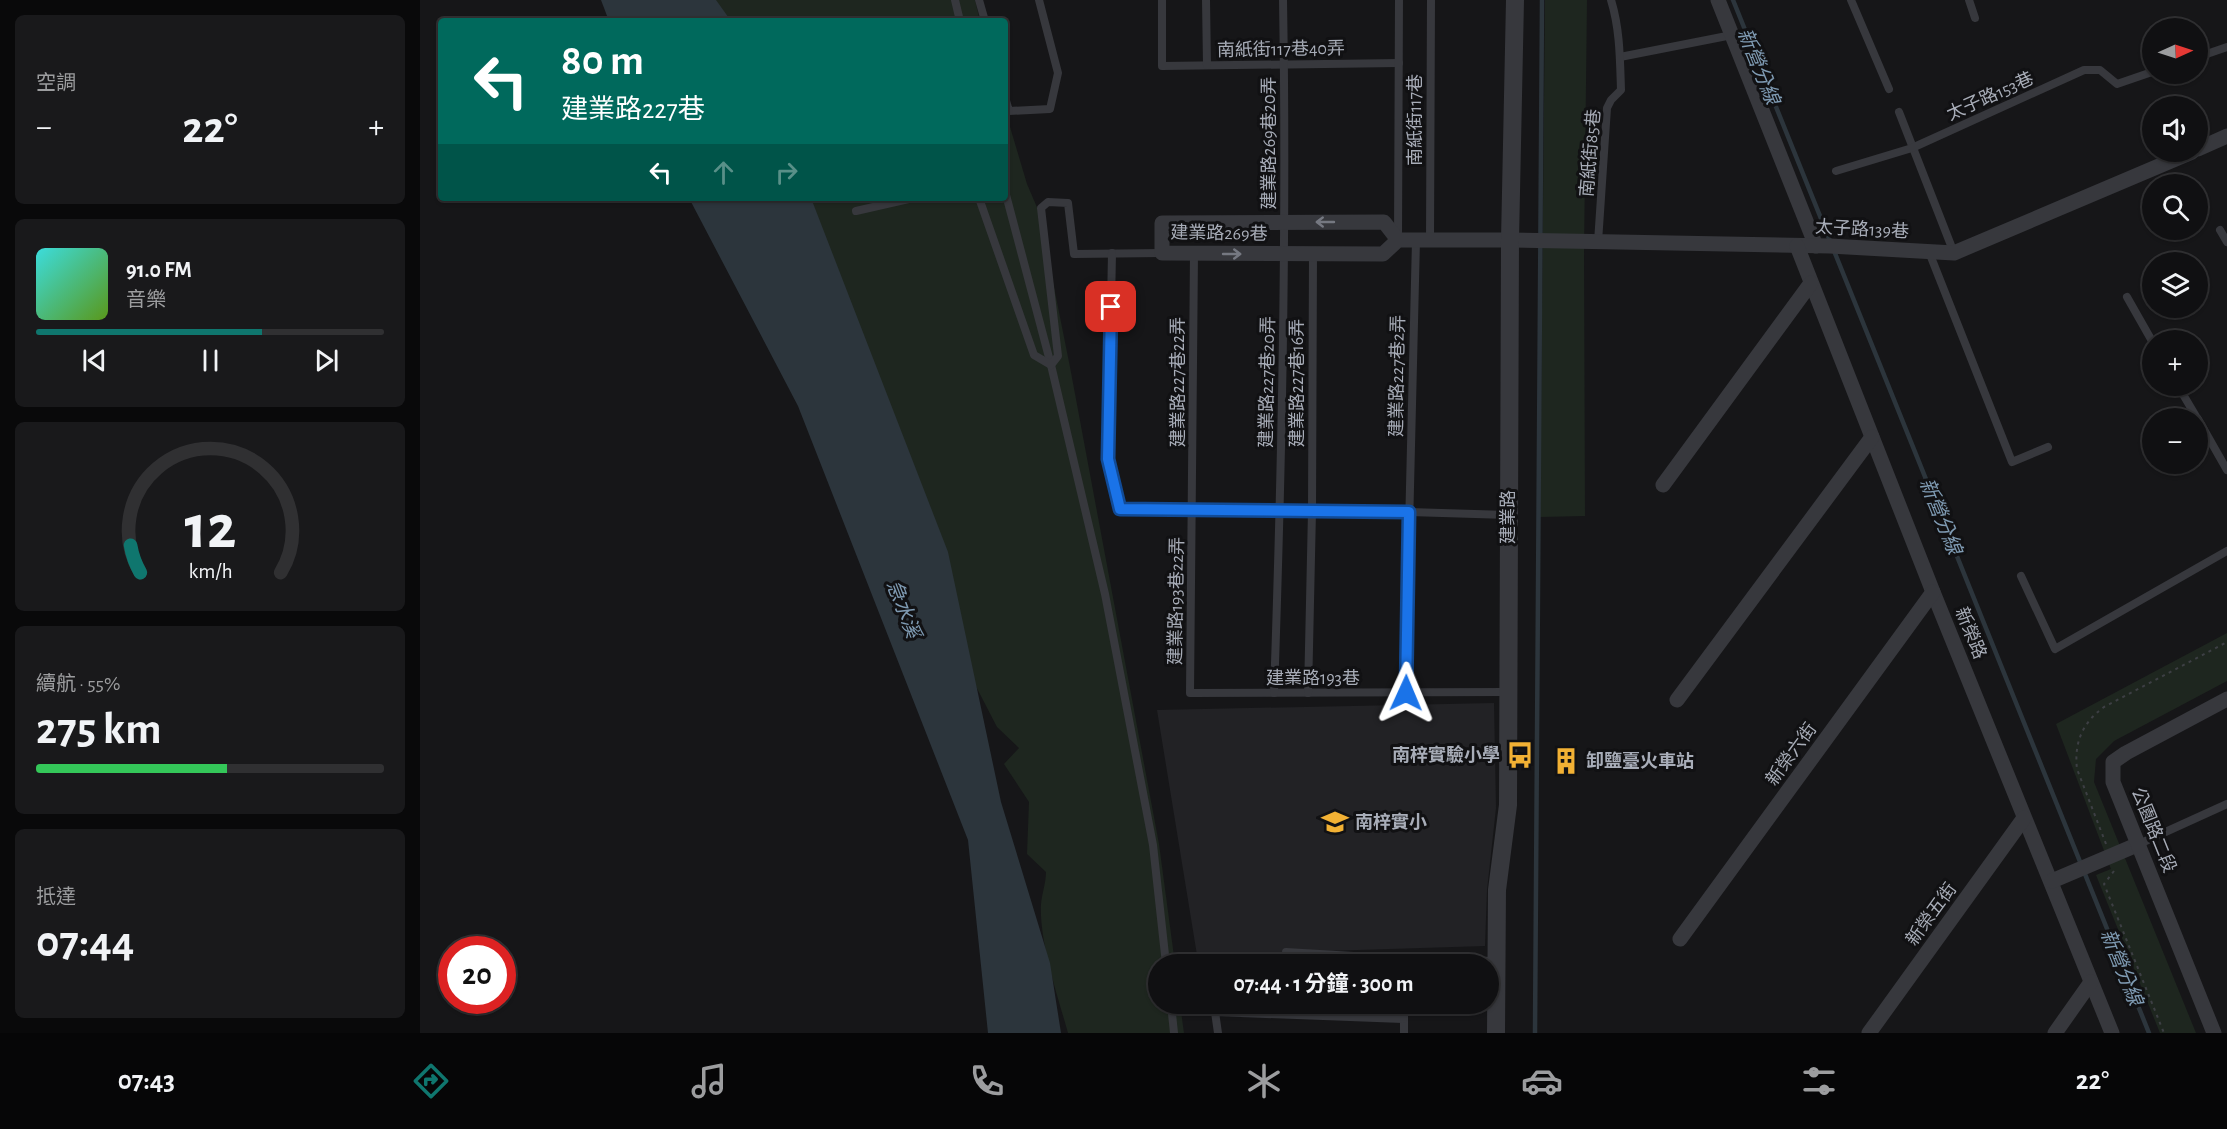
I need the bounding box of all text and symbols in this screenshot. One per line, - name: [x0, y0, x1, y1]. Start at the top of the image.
- north arrow: [2142, 18, 2208, 84]
- map controls: [2142, 18, 2208, 474]
- water label: 新營分線: [1734, 25, 1784, 109]
- street label: 南紙街117巷40弄: [1217, 38, 1345, 60]
- text: 80 m: [561, 40, 644, 82]
- icon: left: [462, 42, 540, 120]
- street label: 太子路153巷: [1943, 68, 2037, 124]
- text: 空調: [36, 73, 76, 93]
- street label: 南紙街117巷: [1405, 74, 1425, 166]
- street label: 建業路269巷20弄: [1259, 77, 1279, 209]
- text: 建業路227巷: [561, 96, 705, 123]
- button: sound: [2142, 96, 2208, 162]
- text: 22°: [182, 106, 238, 151]
- street label: 南紙街85巷: [1576, 108, 1604, 198]
- text: −: [36, 111, 52, 144]
- text: +: [368, 111, 384, 144]
- icon: left: [644, 156, 677, 189]
- icon: ahead: [707, 156, 740, 189]
- icon: right: [770, 156, 803, 189]
- button: search: [2142, 174, 2208, 240]
- one-way arrow: [1316, 216, 1336, 228]
- street label: 太子路139巷: [1815, 217, 1909, 241]
- street label: 建業路269巷: [1170, 222, 1268, 244]
- one-way arrow: [1222, 248, 1242, 260]
- button: layers: [2142, 252, 2208, 318]
- text: 91.0 FM: [126, 259, 192, 281]
- pin: [1085, 281, 1136, 332]
- text: 音樂: [126, 290, 166, 310]
- icon: arrive: [1094, 290, 1127, 323]
- street label: 建業路227巷2弄: [1386, 315, 1408, 437]
- street label: 建業路227巷20弄: [1256, 316, 1278, 448]
- street label: 建業路227巷22弄: [1168, 317, 1188, 447]
- street label: 建業路227巷16弄: [1287, 319, 1307, 447]
- button: +: [2142, 330, 2208, 396]
- icon: previous: [78, 344, 111, 377]
- icon: pause: [194, 344, 227, 377]
- icon: next: [310, 344, 343, 377]
- button: −: [2142, 408, 2208, 474]
- water label: 新營分線: [1916, 475, 1966, 559]
- street label: 建業路: [1498, 490, 1518, 544]
- text: 12: [184, 498, 236, 560]
- street label: 建業路193巷22弄: [1165, 537, 1187, 665]
- text: km/h: [188, 562, 232, 583]
- water label: 急水溪: [883, 577, 925, 644]
- street label: 新榮路: [1952, 604, 1990, 662]
- position arrow: [1374, 661, 1438, 725]
- street label: 建業路193巷: [1266, 668, 1360, 688]
- text: 續航 · 55%: [36, 674, 120, 694]
- text: 275 km: [36, 707, 161, 752]
- street label: 新榮六街: [1762, 719, 1820, 789]
- bus stop icon: 南梓實驗小學: [1505, 740, 1535, 770]
- place label: 南梓實驗小學: [1392, 745, 1500, 765]
- building icon: 卸鹽臺火車站: [1551, 746, 1581, 776]
- place label: 卸鹽臺火車站: [1586, 750, 1694, 771]
- street label: 公園路二段: [2128, 785, 2180, 875]
- school or university icon: 南梓實小: [1320, 807, 1350, 837]
- place label: 南梓實小: [1355, 812, 1427, 832]
- street label: 新榮五街: [1902, 879, 1960, 949]
- text: 抵達: [36, 887, 76, 907]
- text: 07:44: [36, 920, 134, 965]
- water label: 新營分線: [2097, 926, 2147, 1010]
- speed limit sign: 20: [438, 936, 516, 1014]
- text: 07:44 · 1 分鐘 · 300 m: [1233, 973, 1414, 995]
- icon: directions: [410, 1060, 452, 1102]
- icon: music: [688, 1060, 730, 1102]
- icon: phone: [966, 1060, 1008, 1102]
- icon: climate: [1243, 1060, 1285, 1102]
- icon: car: [1521, 1060, 1563, 1102]
- icon: filters: [1798, 1060, 1840, 1102]
- text: 07:43: [118, 1067, 175, 1094]
- text: 22°: [2076, 1067, 2109, 1094]

